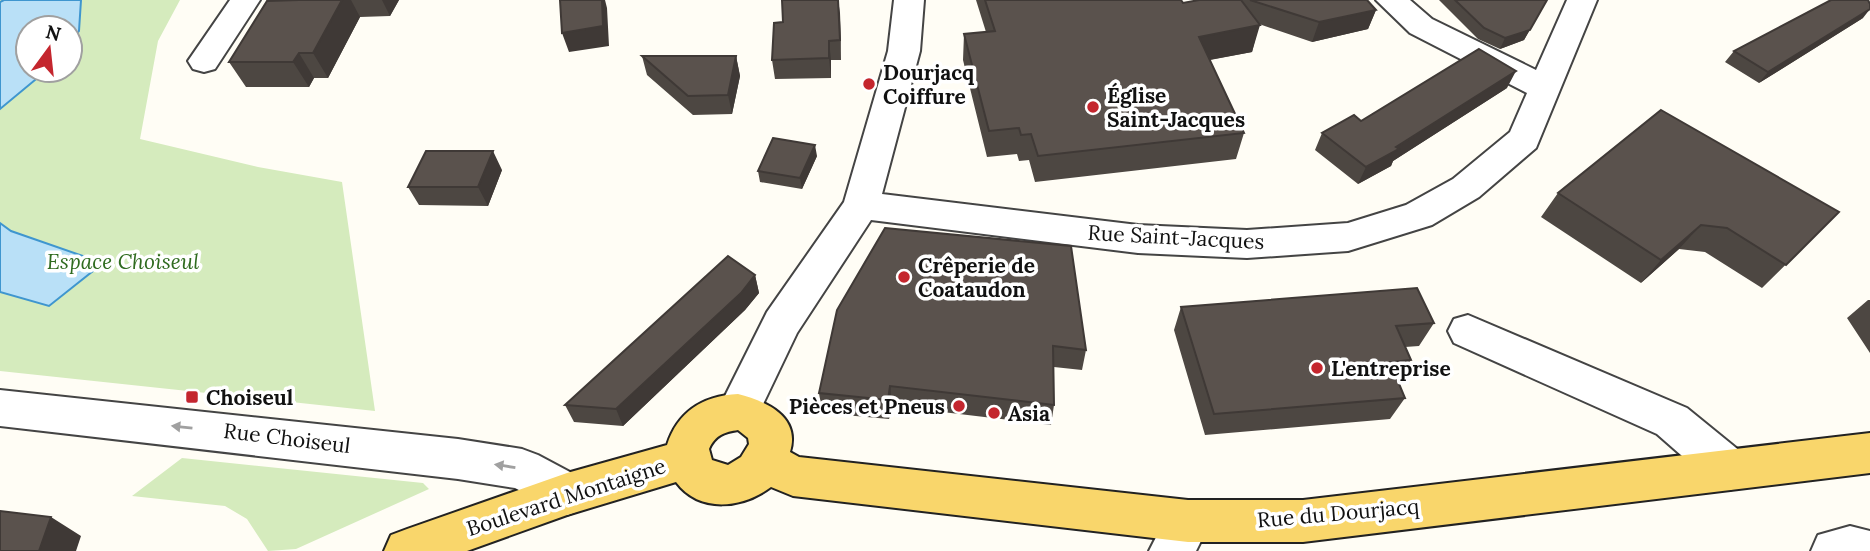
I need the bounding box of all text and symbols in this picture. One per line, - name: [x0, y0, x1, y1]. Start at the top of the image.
- north arrow: [14, 14, 84, 84]
- text: N: [43, 19, 64, 46]
- place label: Dourjacq Coiffure: [883, 59, 975, 110]
- marker: Dourjacq Coiffure: [861, 76, 877, 92]
- place label: Église Saint-Jacques: [1107, 82, 1245, 133]
- marker: Église Saint-Jacques: [1085, 99, 1101, 115]
- street label: Rue Saint-Jacques: [1087, 219, 1265, 255]
- park label: Espace Choiseul: [47, 248, 199, 275]
- place label: Crêperie de Coataudon: [918, 252, 1035, 303]
- marker: Crêperie de Coataudon: [896, 269, 912, 285]
- place label: L'entreprise: [1331, 355, 1451, 382]
- marker: L'entreprise: [1309, 360, 1325, 376]
- place label: Choiseul: [206, 384, 294, 411]
- marker: Choiseul: [184, 389, 200, 405]
- place label: Pièces et Pneus: [789, 393, 945, 420]
- marker: Pièces et Pneus: [951, 398, 967, 414]
- place label: Asia: [1008, 400, 1050, 427]
- marker: Asia: [986, 405, 1002, 421]
- street label: Rue Choiseul: [222, 417, 352, 459]
- one-way arrow: [171, 421, 193, 432]
- street label: Boulevard Montaigne: [463, 452, 669, 542]
- one-way arrow: [494, 460, 516, 471]
- street label: Rue du Dourjacq: [1256, 492, 1420, 534]

